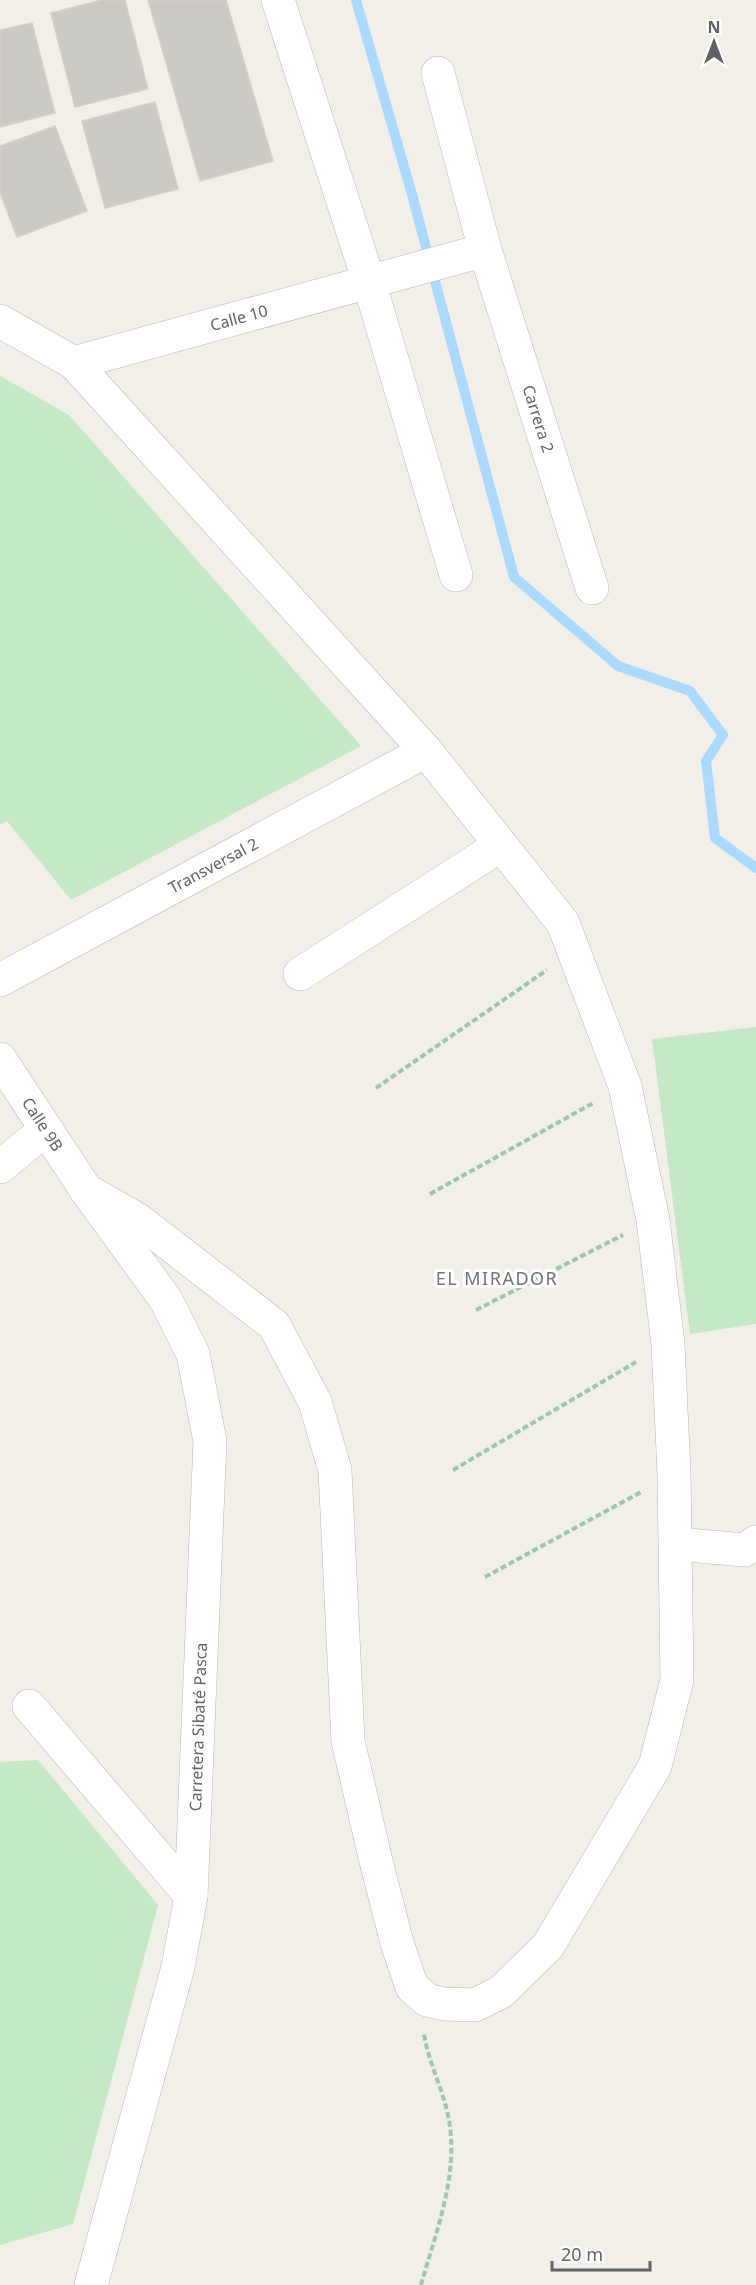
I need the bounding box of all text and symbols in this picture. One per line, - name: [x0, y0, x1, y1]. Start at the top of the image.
- north arrow: [684, 12, 744, 72]
- text: N: [707, 16, 721, 38]
- street label: Calle 10: [208, 299, 270, 336]
- street label: Carrera 2: [517, 382, 559, 455]
- street label: Transversal 2: [164, 832, 262, 899]
- street label: Calle 9B: [17, 1093, 69, 1155]
- district label: EL MIRADOR: [436, 1266, 558, 1290]
- street label: Carretera Sibaté Pasca: [184, 1642, 212, 1812]
- scale bar: [552, 2234, 650, 2272]
- text: 20 m: [561, 2242, 603, 2266]

